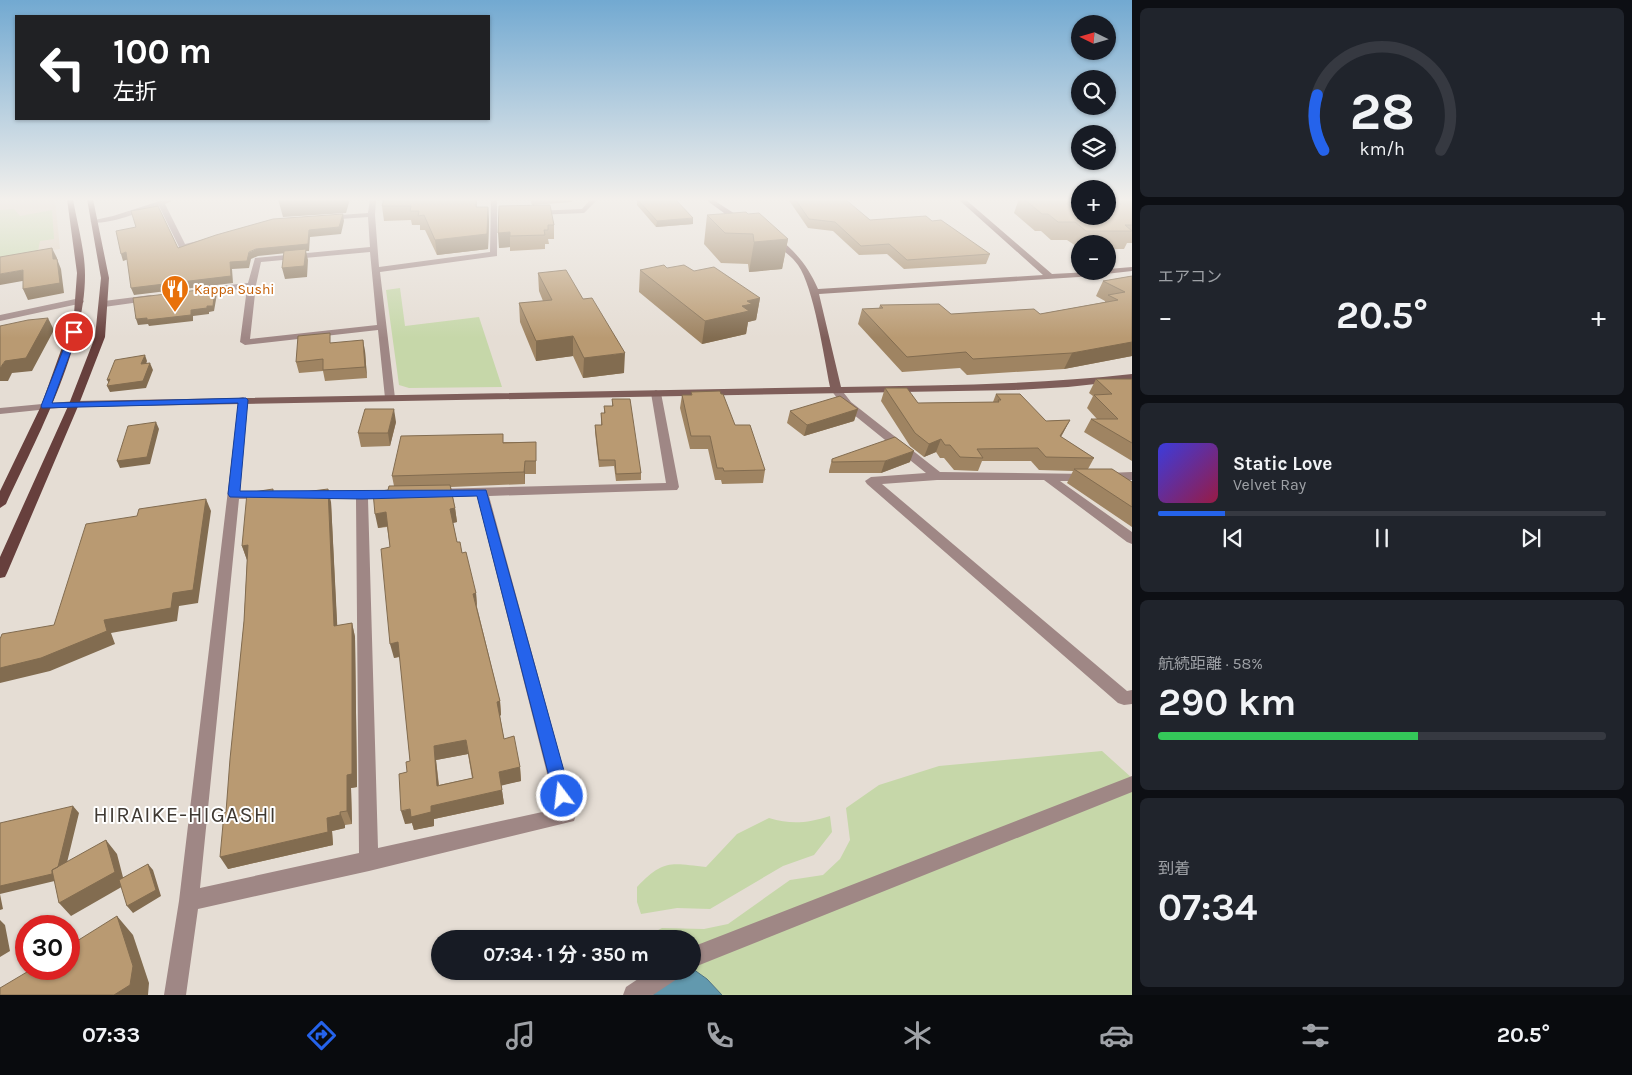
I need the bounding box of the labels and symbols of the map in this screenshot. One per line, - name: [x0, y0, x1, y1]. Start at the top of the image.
- north arrow: [1071, 15, 1116, 60]
- restaurant icon: Kappa Sushi: [160, 274, 190, 313]
- place label: Kappa Sushi: [194, 281, 275, 298]
- pin: [53, 311, 95, 353]
- position arrow: [535, 769, 587, 821]
- district label: HIRAIKE-HIGASHI: [93, 802, 277, 828]
- speed limit sign: 30: [15, 915, 80, 980]

